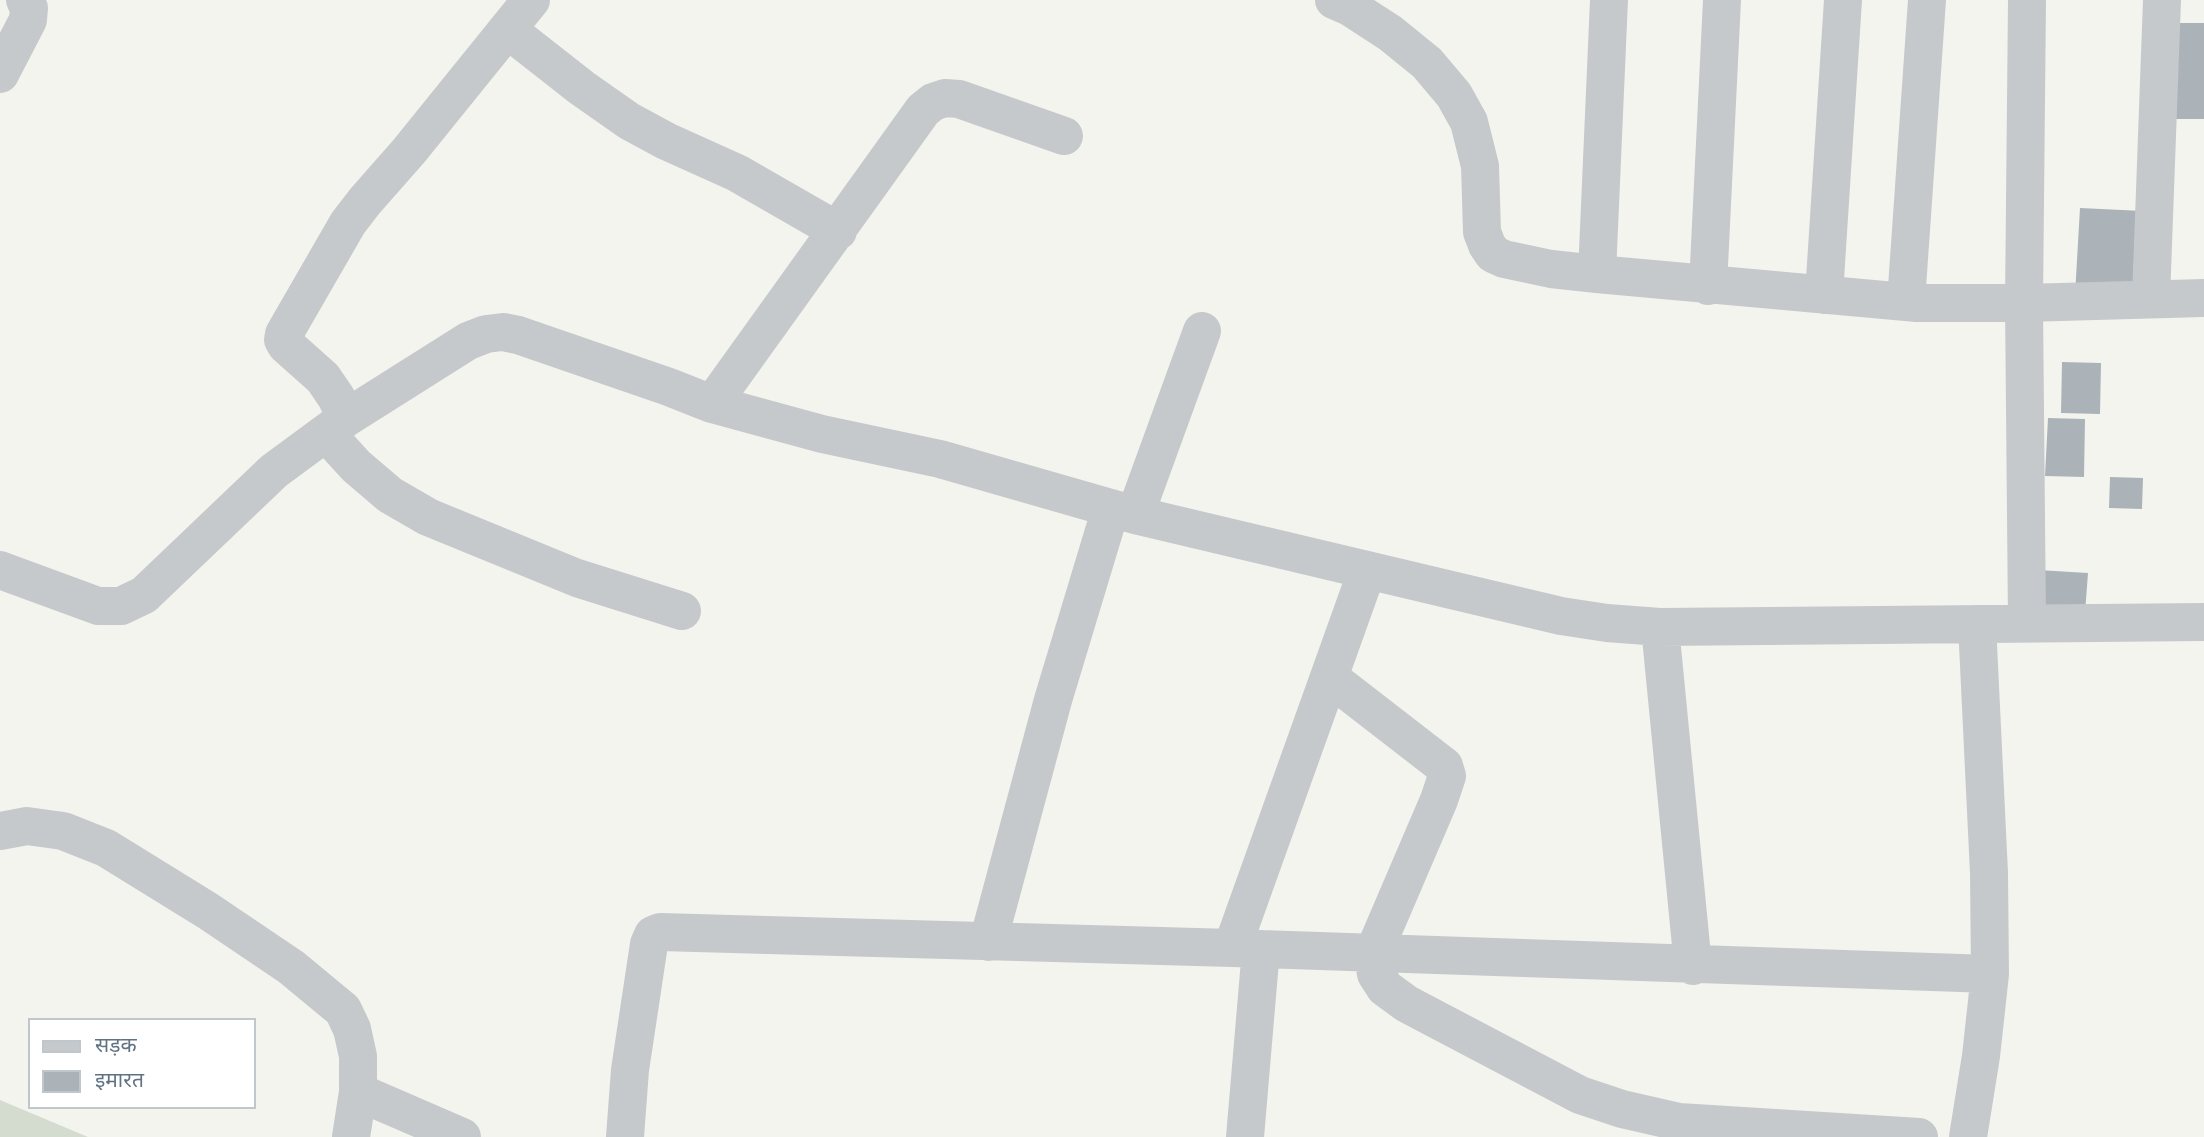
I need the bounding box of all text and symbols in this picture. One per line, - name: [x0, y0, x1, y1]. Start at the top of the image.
- legend: [28, 1018, 256, 1109]
- text: सड़क: [95, 1033, 137, 1058]
- text: इमारत: [95, 1068, 144, 1093]

